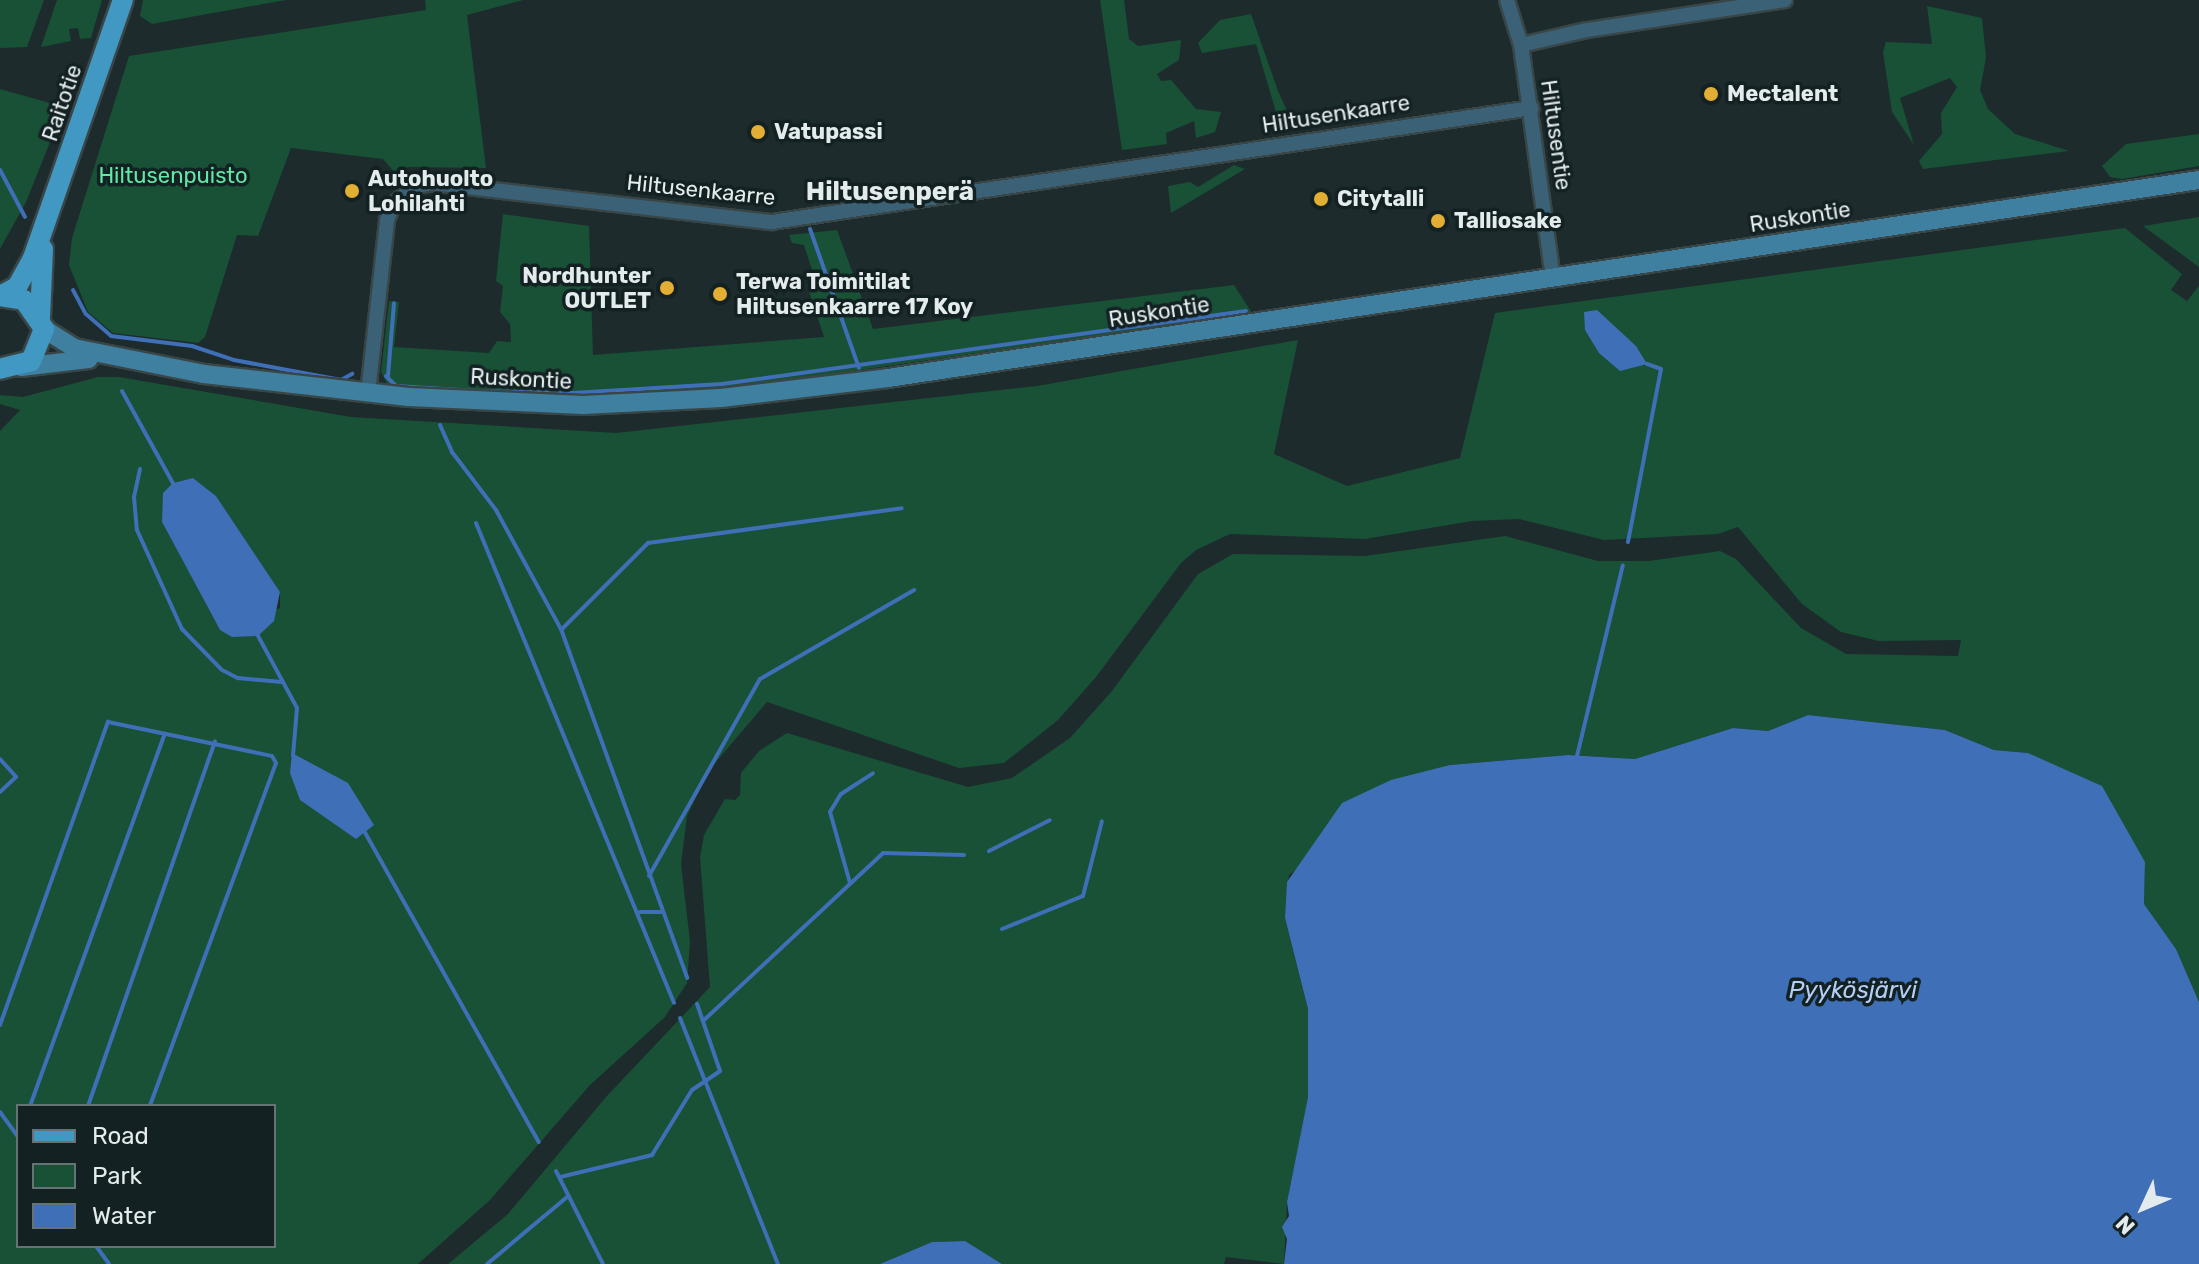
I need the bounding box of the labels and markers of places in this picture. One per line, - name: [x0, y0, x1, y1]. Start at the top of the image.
- place label: Mectalent: [1727, 81, 1838, 107]
- marker: Mectalent: [1702, 85, 1720, 103]
- place label: Vatupassi: [774, 119, 883, 145]
- marker: Vatupassi: [749, 123, 767, 141]
- place label: Autohuolto Lohilahti: [368, 165, 493, 216]
- marker: Autohuolto Lohilahti: [343, 182, 361, 200]
- place label: Citytalli: [1337, 186, 1424, 212]
- marker: Citytalli: [1312, 190, 1330, 208]
- place label: Talliosake: [1454, 208, 1562, 234]
- marker: Talliosake: [1429, 212, 1447, 230]
- place label: Nordhunter OUTLET: [522, 262, 651, 314]
- place label: Terwa Toimitilat Hiltusenkaarre 17 Koy: [736, 268, 973, 320]
- marker: Nordhunter OUTLET: [658, 279, 676, 297]
- marker: Terwa Toimitilat Hiltusenkaarre 17 Koy: [711, 285, 729, 303]

